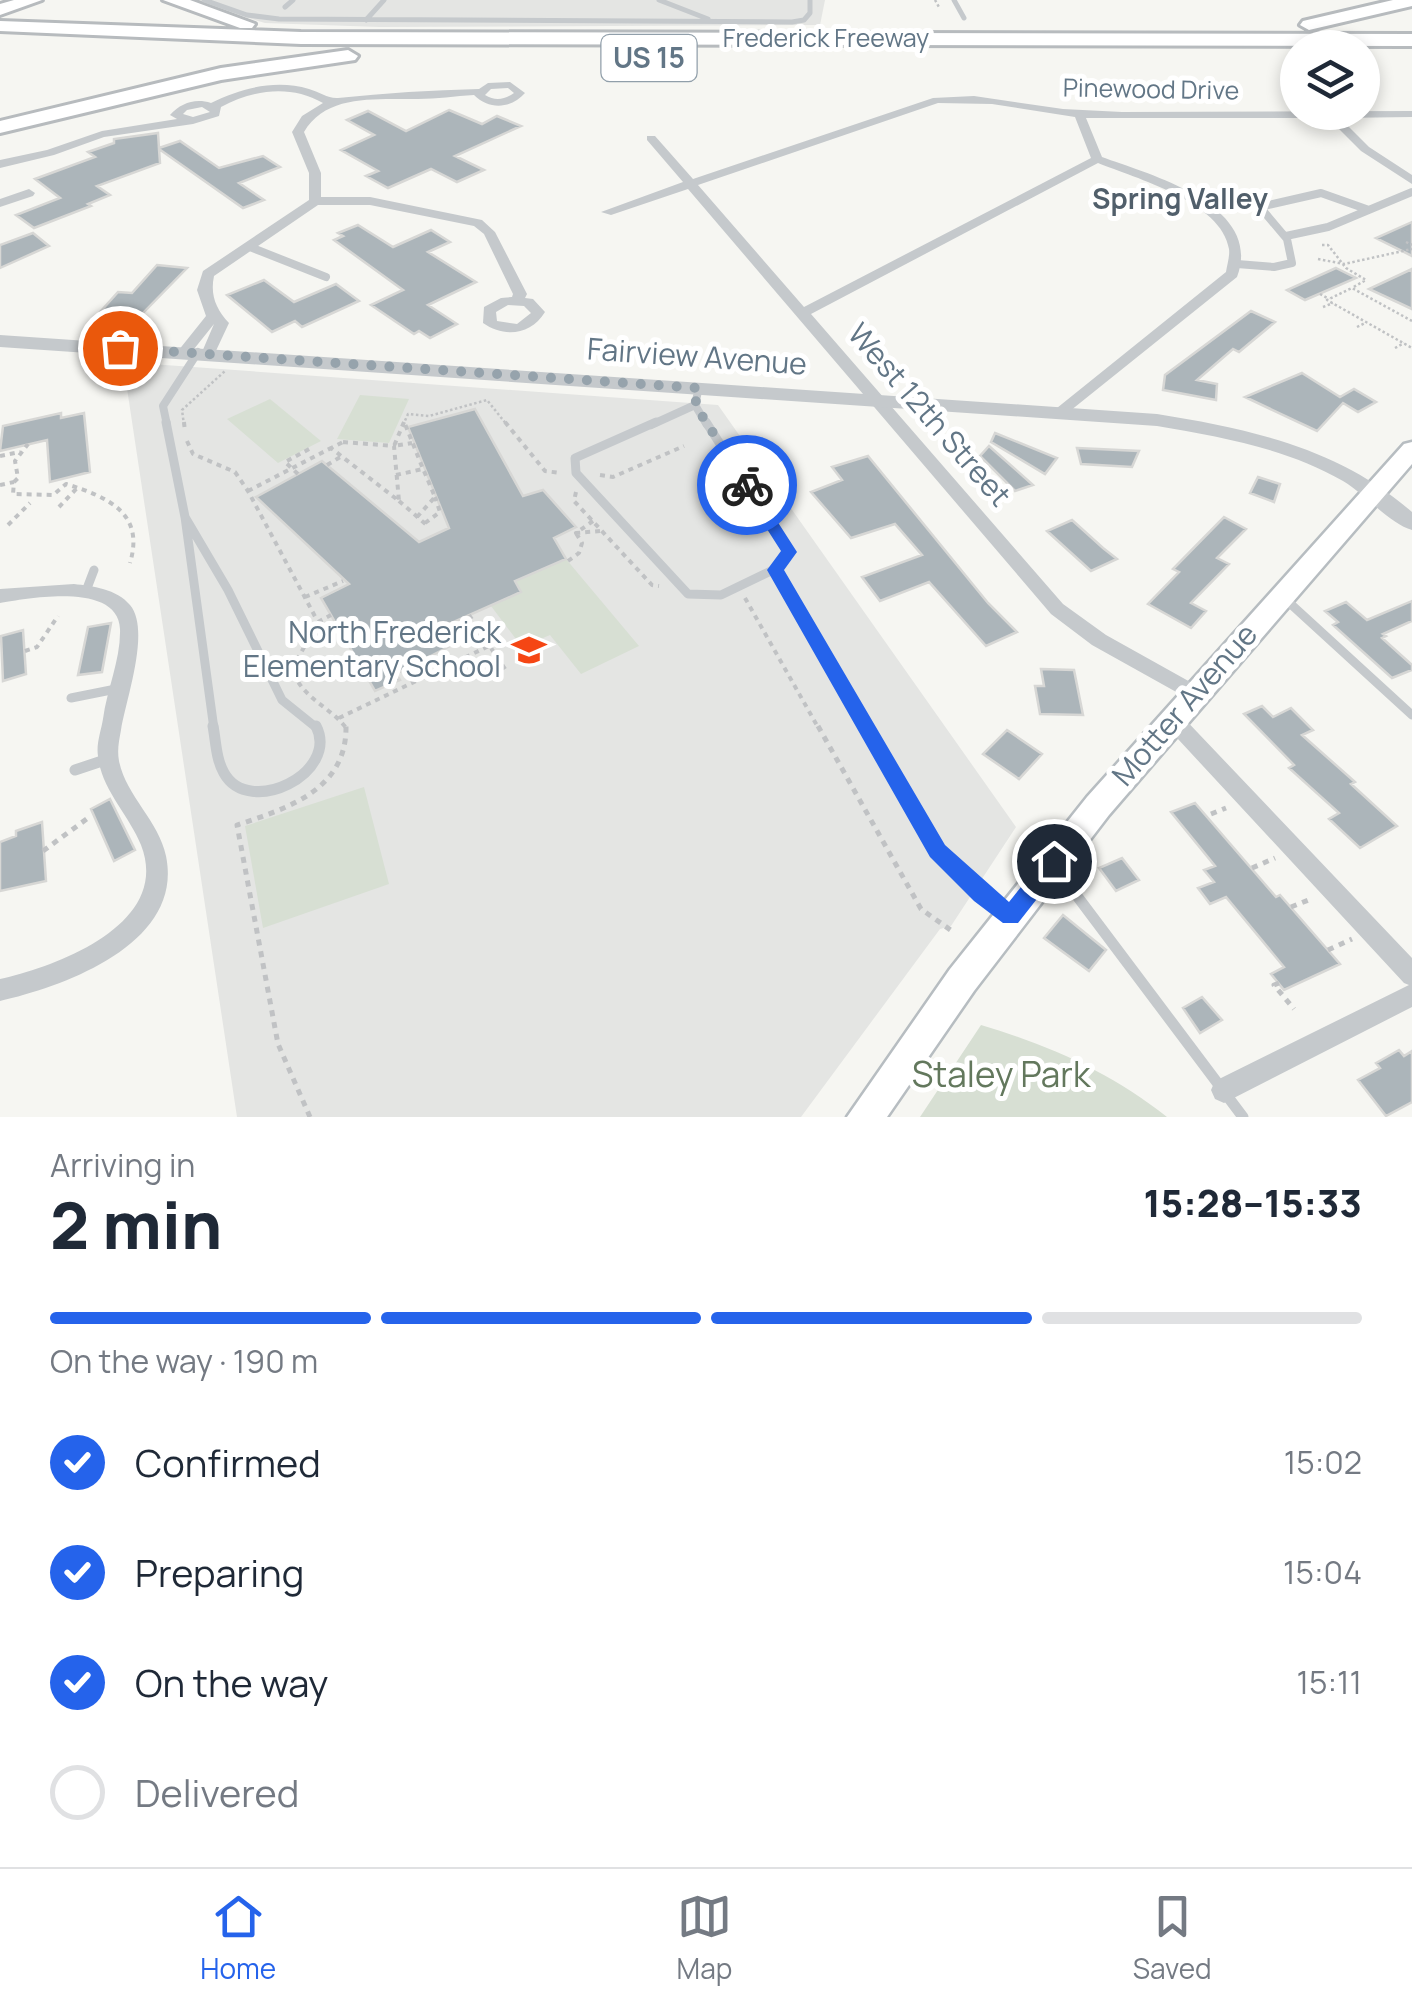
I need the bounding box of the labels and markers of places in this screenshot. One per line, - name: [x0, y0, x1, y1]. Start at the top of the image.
- pin: [78, 306, 163, 391]
- place label: North Frederick Elementary School: [243, 611, 502, 686]
- school or university icon: North Frederick Elementary School: [510, 631, 548, 669]
- pin: [1012, 819, 1097, 904]

